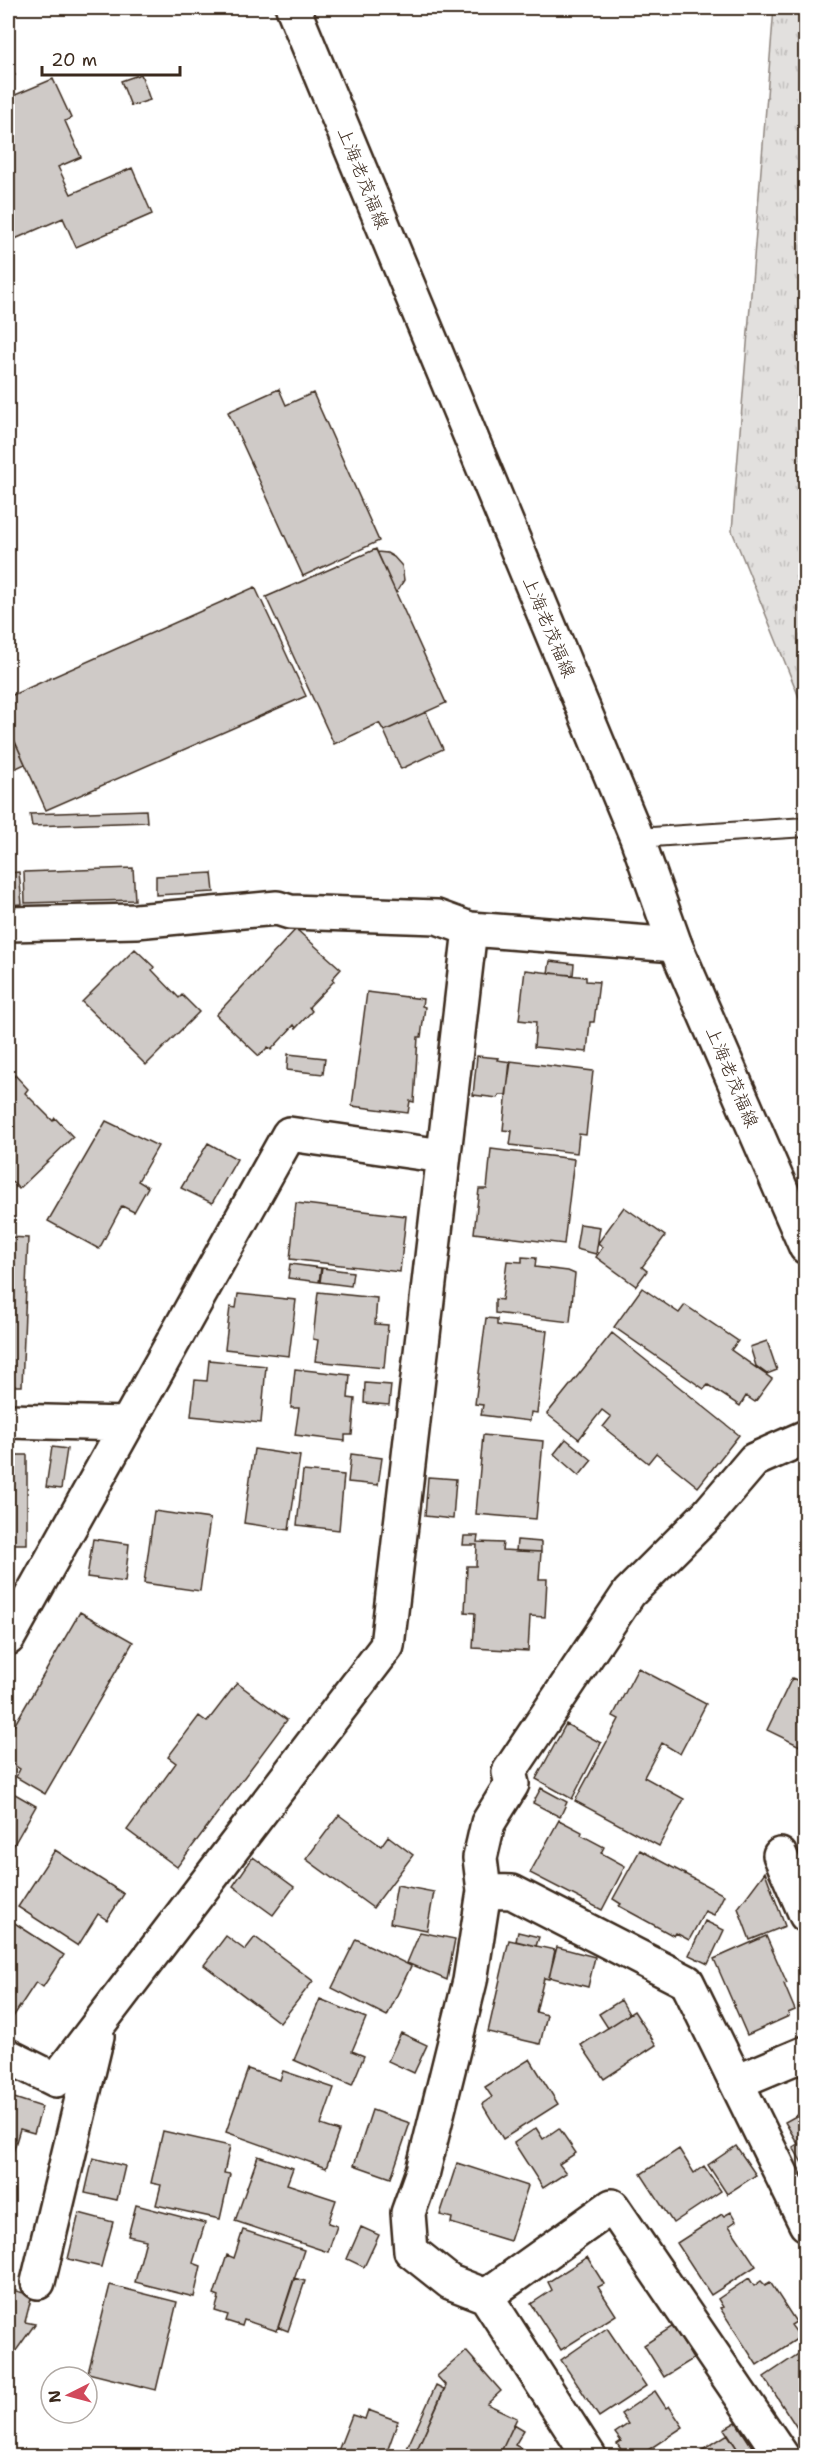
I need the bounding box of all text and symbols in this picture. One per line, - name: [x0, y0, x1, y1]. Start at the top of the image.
- scale bar: [42, 39, 180, 77]
- text: 20 m: [51, 48, 97, 72]
- street label: 上海老茂福線: [332, 123, 394, 233]
- street label: 上海老茂福線: [517, 573, 581, 681]
- street label: 上海老茂福線: [700, 1023, 764, 1131]
- north arrow: [39, 2365, 99, 2425]
- text: N: [43, 2389, 66, 2404]

